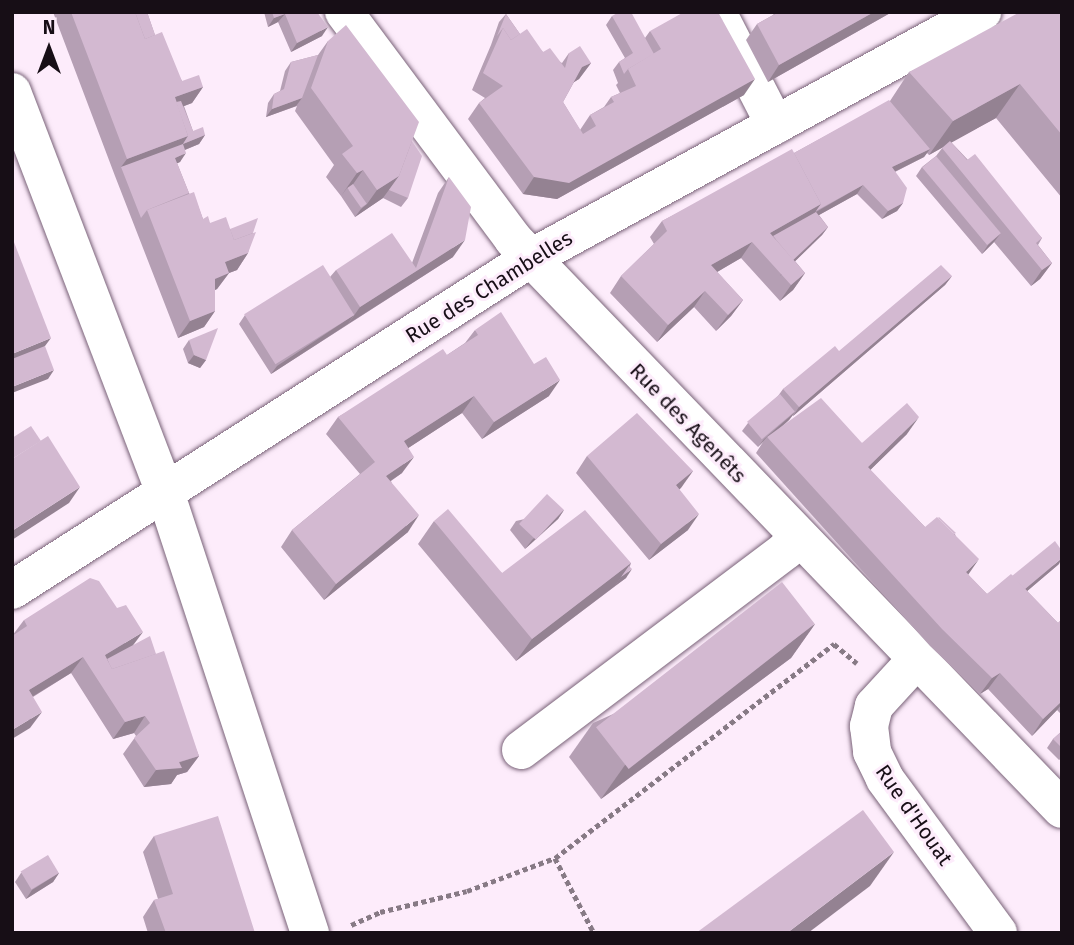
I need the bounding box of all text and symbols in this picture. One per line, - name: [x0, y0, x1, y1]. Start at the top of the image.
- north arrow: [14, 14, 84, 84]
- text: N: [43, 16, 55, 39]
- street label: Rue des Chambelles: [401, 225, 577, 349]
- street label: Rue des Agenêts: [625, 358, 751, 488]
- street label: Rue d'Houat: [870, 760, 958, 870]

